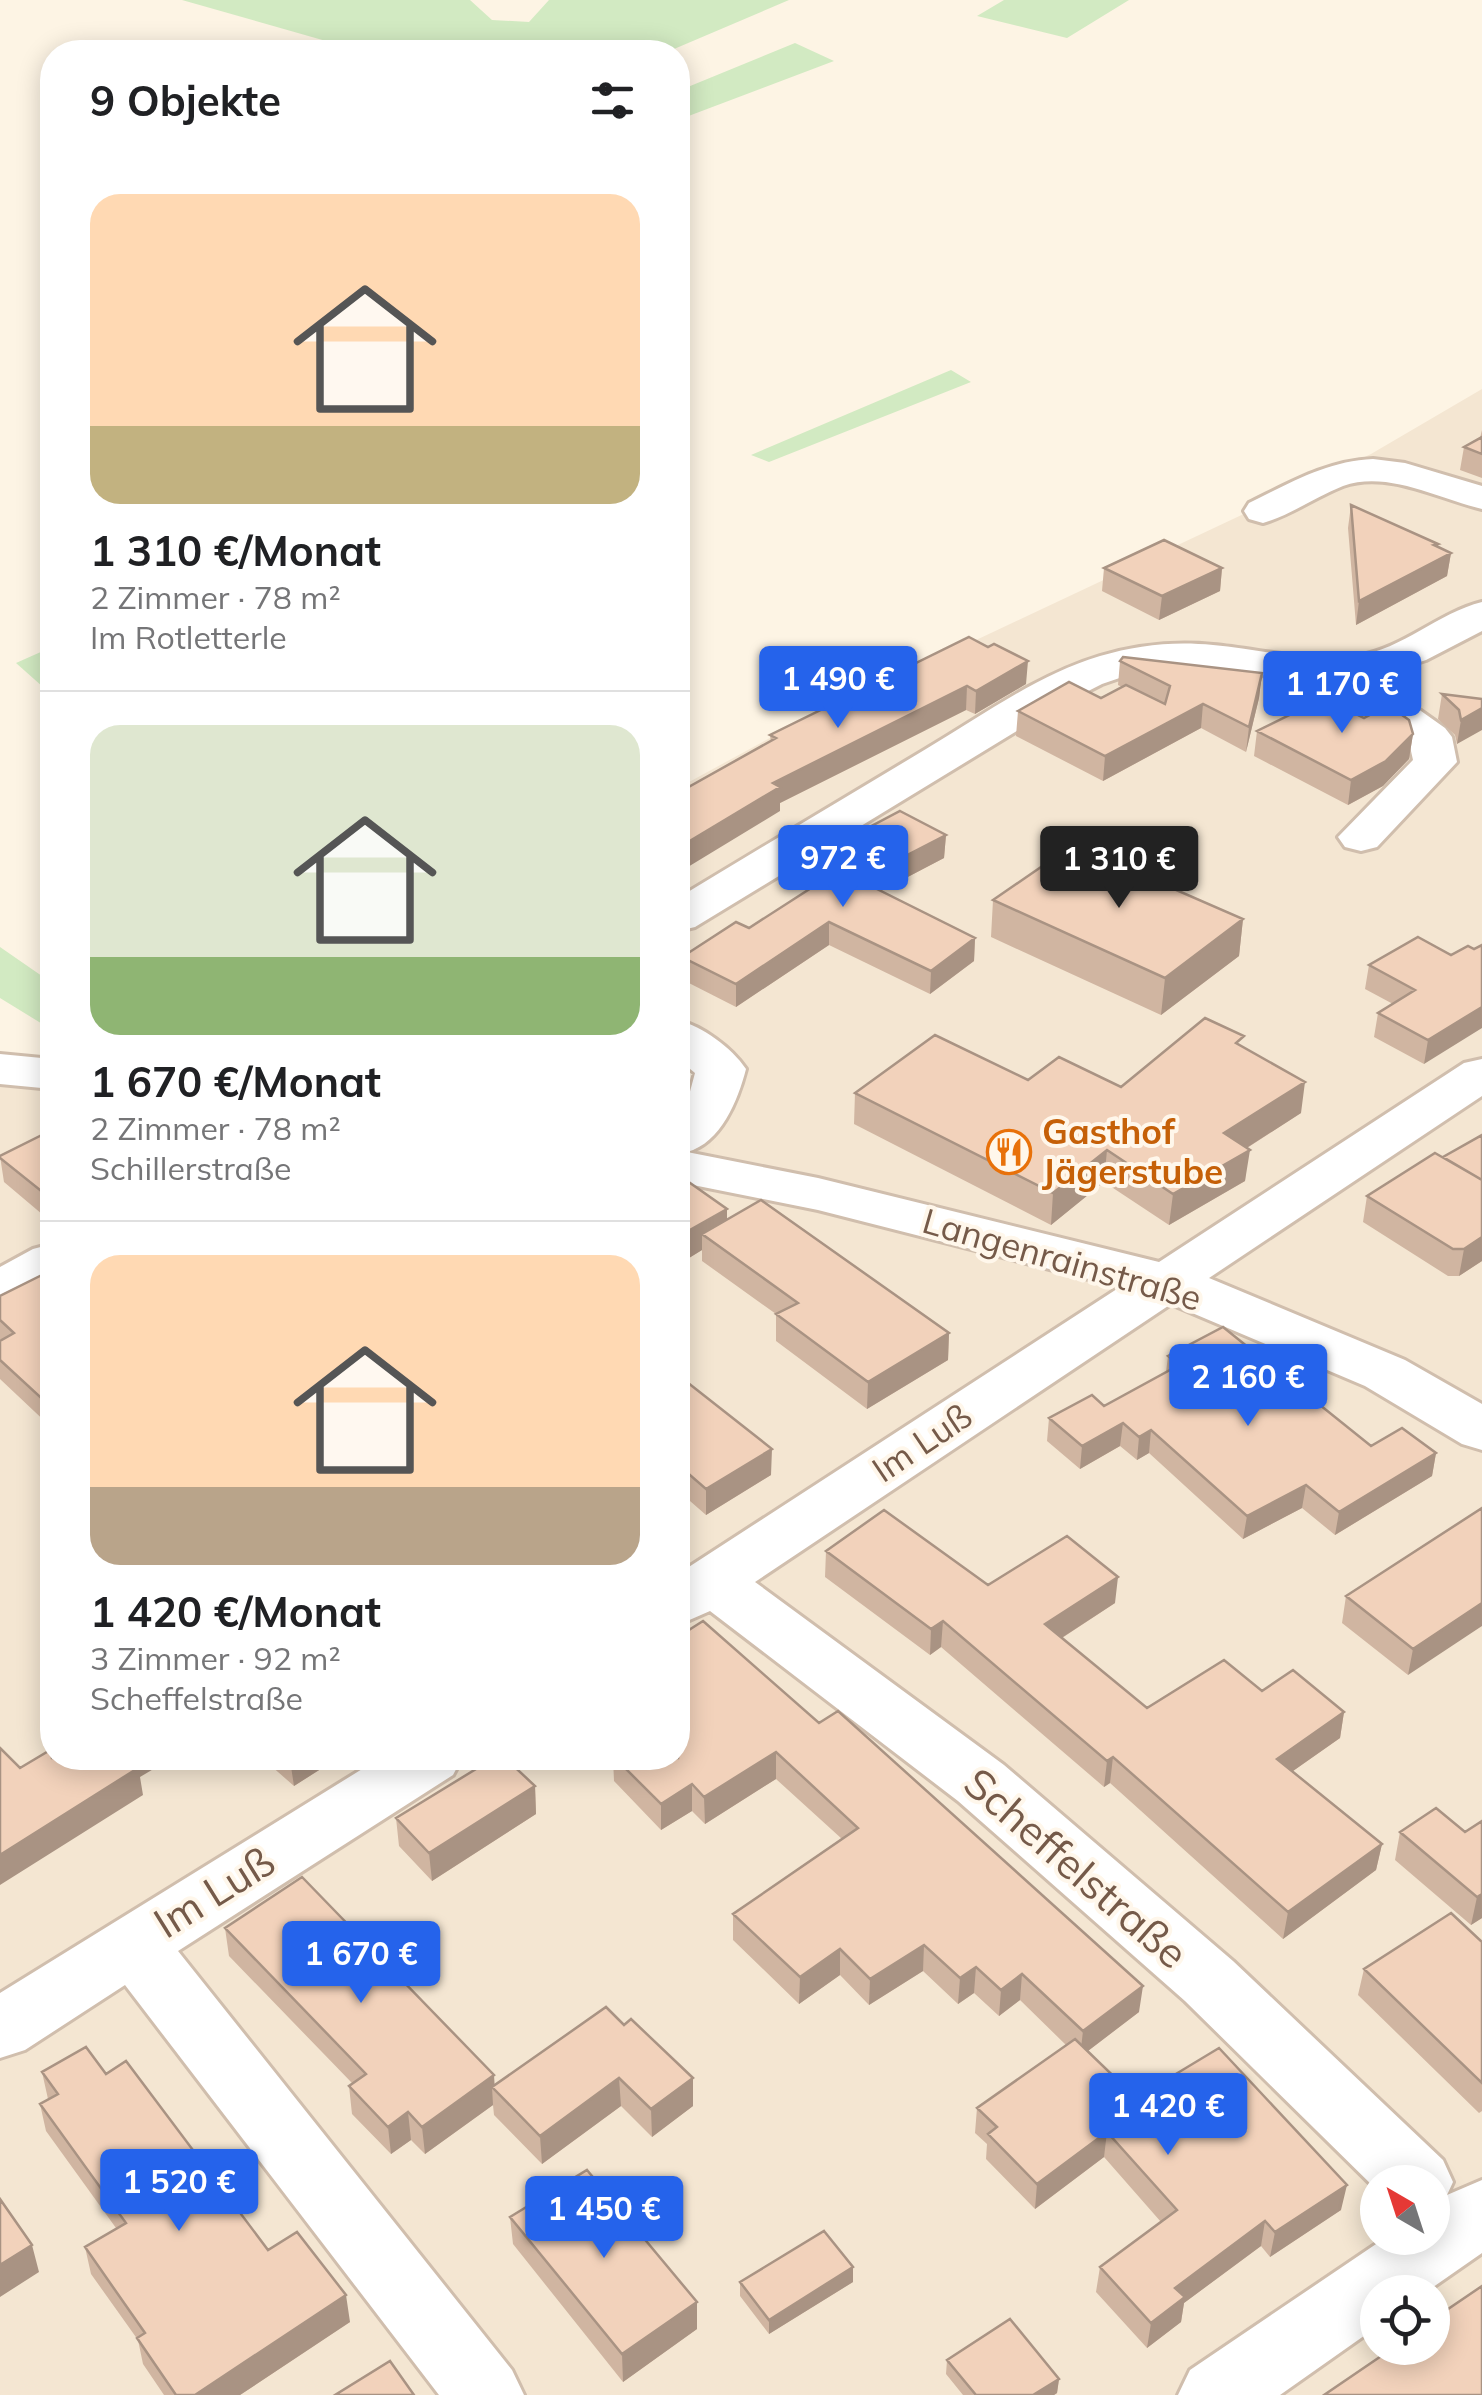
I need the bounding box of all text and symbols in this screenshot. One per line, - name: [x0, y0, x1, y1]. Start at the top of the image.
- icon: filters: [585, 73, 640, 128]
- text: 9 Objekte: [90, 74, 281, 127]
- icon: home: [275, 259, 455, 439]
- text: 1 310 €/Monat: [90, 524, 381, 577]
- text: 2 Zimmer · 78 m²: [90, 577, 341, 617]
- text: Im Rotletterle: [90, 617, 287, 657]
- pin: 1 490 €: [746, 646, 930, 731]
- pin: 1 170 €: [1250, 651, 1434, 736]
- text: 1 490 €: [781, 658, 895, 698]
- text: 1 170 €: [1285, 663, 1399, 703]
- icon: home: [275, 790, 455, 970]
- pin: 972 €: [773, 825, 913, 910]
- pin: 1 310 €: [1027, 826, 1211, 911]
- text: 972 €: [800, 837, 886, 877]
- text: 1 310 €: [1062, 838, 1176, 878]
- text: 1 670 €/Monat: [90, 1055, 381, 1108]
- text: 2 Zimmer · 78 m²: [90, 1108, 341, 1148]
- place label: Gasthof Jägerstube: [1042, 1109, 1223, 1193]
- restaurant icon: Gasthof Jägerstube: [986, 1129, 1032, 1175]
- text: Schillerstraße: [90, 1148, 292, 1188]
- street label: Langenrainstraße: [918, 1198, 1207, 1320]
- icon: home: [275, 1320, 455, 1500]
- pin: 2 160 €: [1156, 1344, 1340, 1429]
- text: 2 160 €: [1191, 1356, 1305, 1396]
- street label: Im Luß: [864, 1393, 979, 1491]
- text: 1 420 €/Monat: [90, 1585, 381, 1638]
- text: 3 Zimmer · 92 m²: [90, 1638, 341, 1678]
- text: Scheffelstraße: [90, 1678, 303, 1718]
- street label: Scheffelstraße: [954, 1756, 1199, 1979]
- street label: Im Luß: [144, 1834, 284, 1949]
- pin: 1 670 €: [269, 1921, 453, 2006]
- text: 1 670 €: [304, 1933, 418, 1973]
- pin: 1 420 €: [1076, 2073, 1260, 2158]
- text: 1 420 €: [1111, 2085, 1225, 2125]
- pin: 1 520 €: [87, 2149, 271, 2234]
- text: 1 520 €: [122, 2161, 236, 2201]
- north arrow: [1360, 2165, 1450, 2255]
- map controls: [1360, 2165, 1450, 2365]
- pin: 1 450 €: [512, 2176, 696, 2261]
- text: 1 450 €: [547, 2188, 661, 2228]
- button: locate: [1360, 2275, 1450, 2365]

